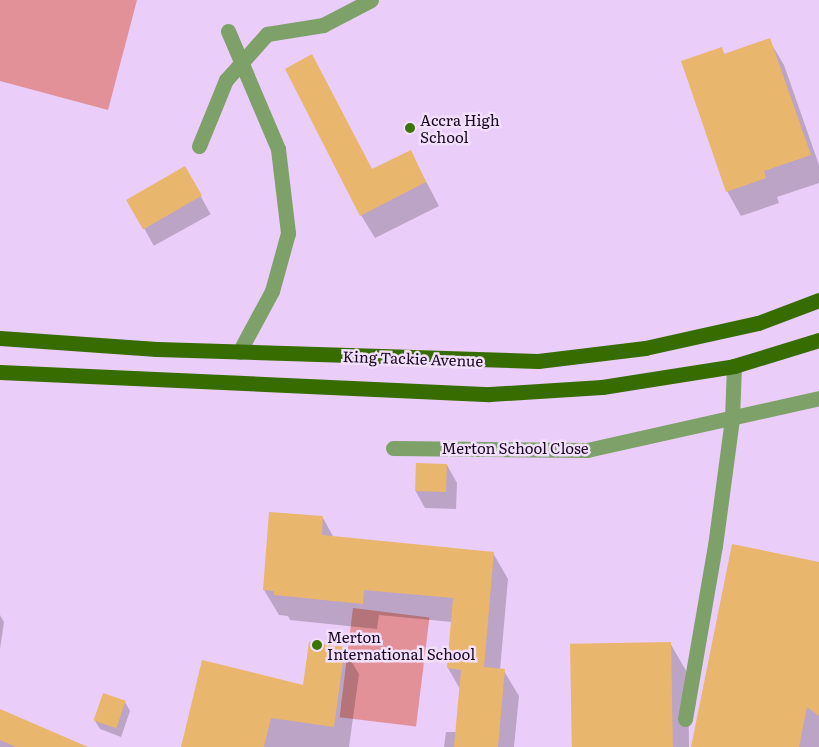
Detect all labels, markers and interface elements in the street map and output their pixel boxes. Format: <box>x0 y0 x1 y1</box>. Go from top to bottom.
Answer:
place label: Accra High School <box>420 110 500 145</box>
marker: Accra High School <box>404 122 416 134</box>
street label: King Tackie Avenue <box>342 347 484 369</box>
street label: Merton School Close <box>442 439 588 457</box>
place label: Merton International School <box>327 627 475 662</box>
marker: Merton International School <box>311 639 323 651</box>

